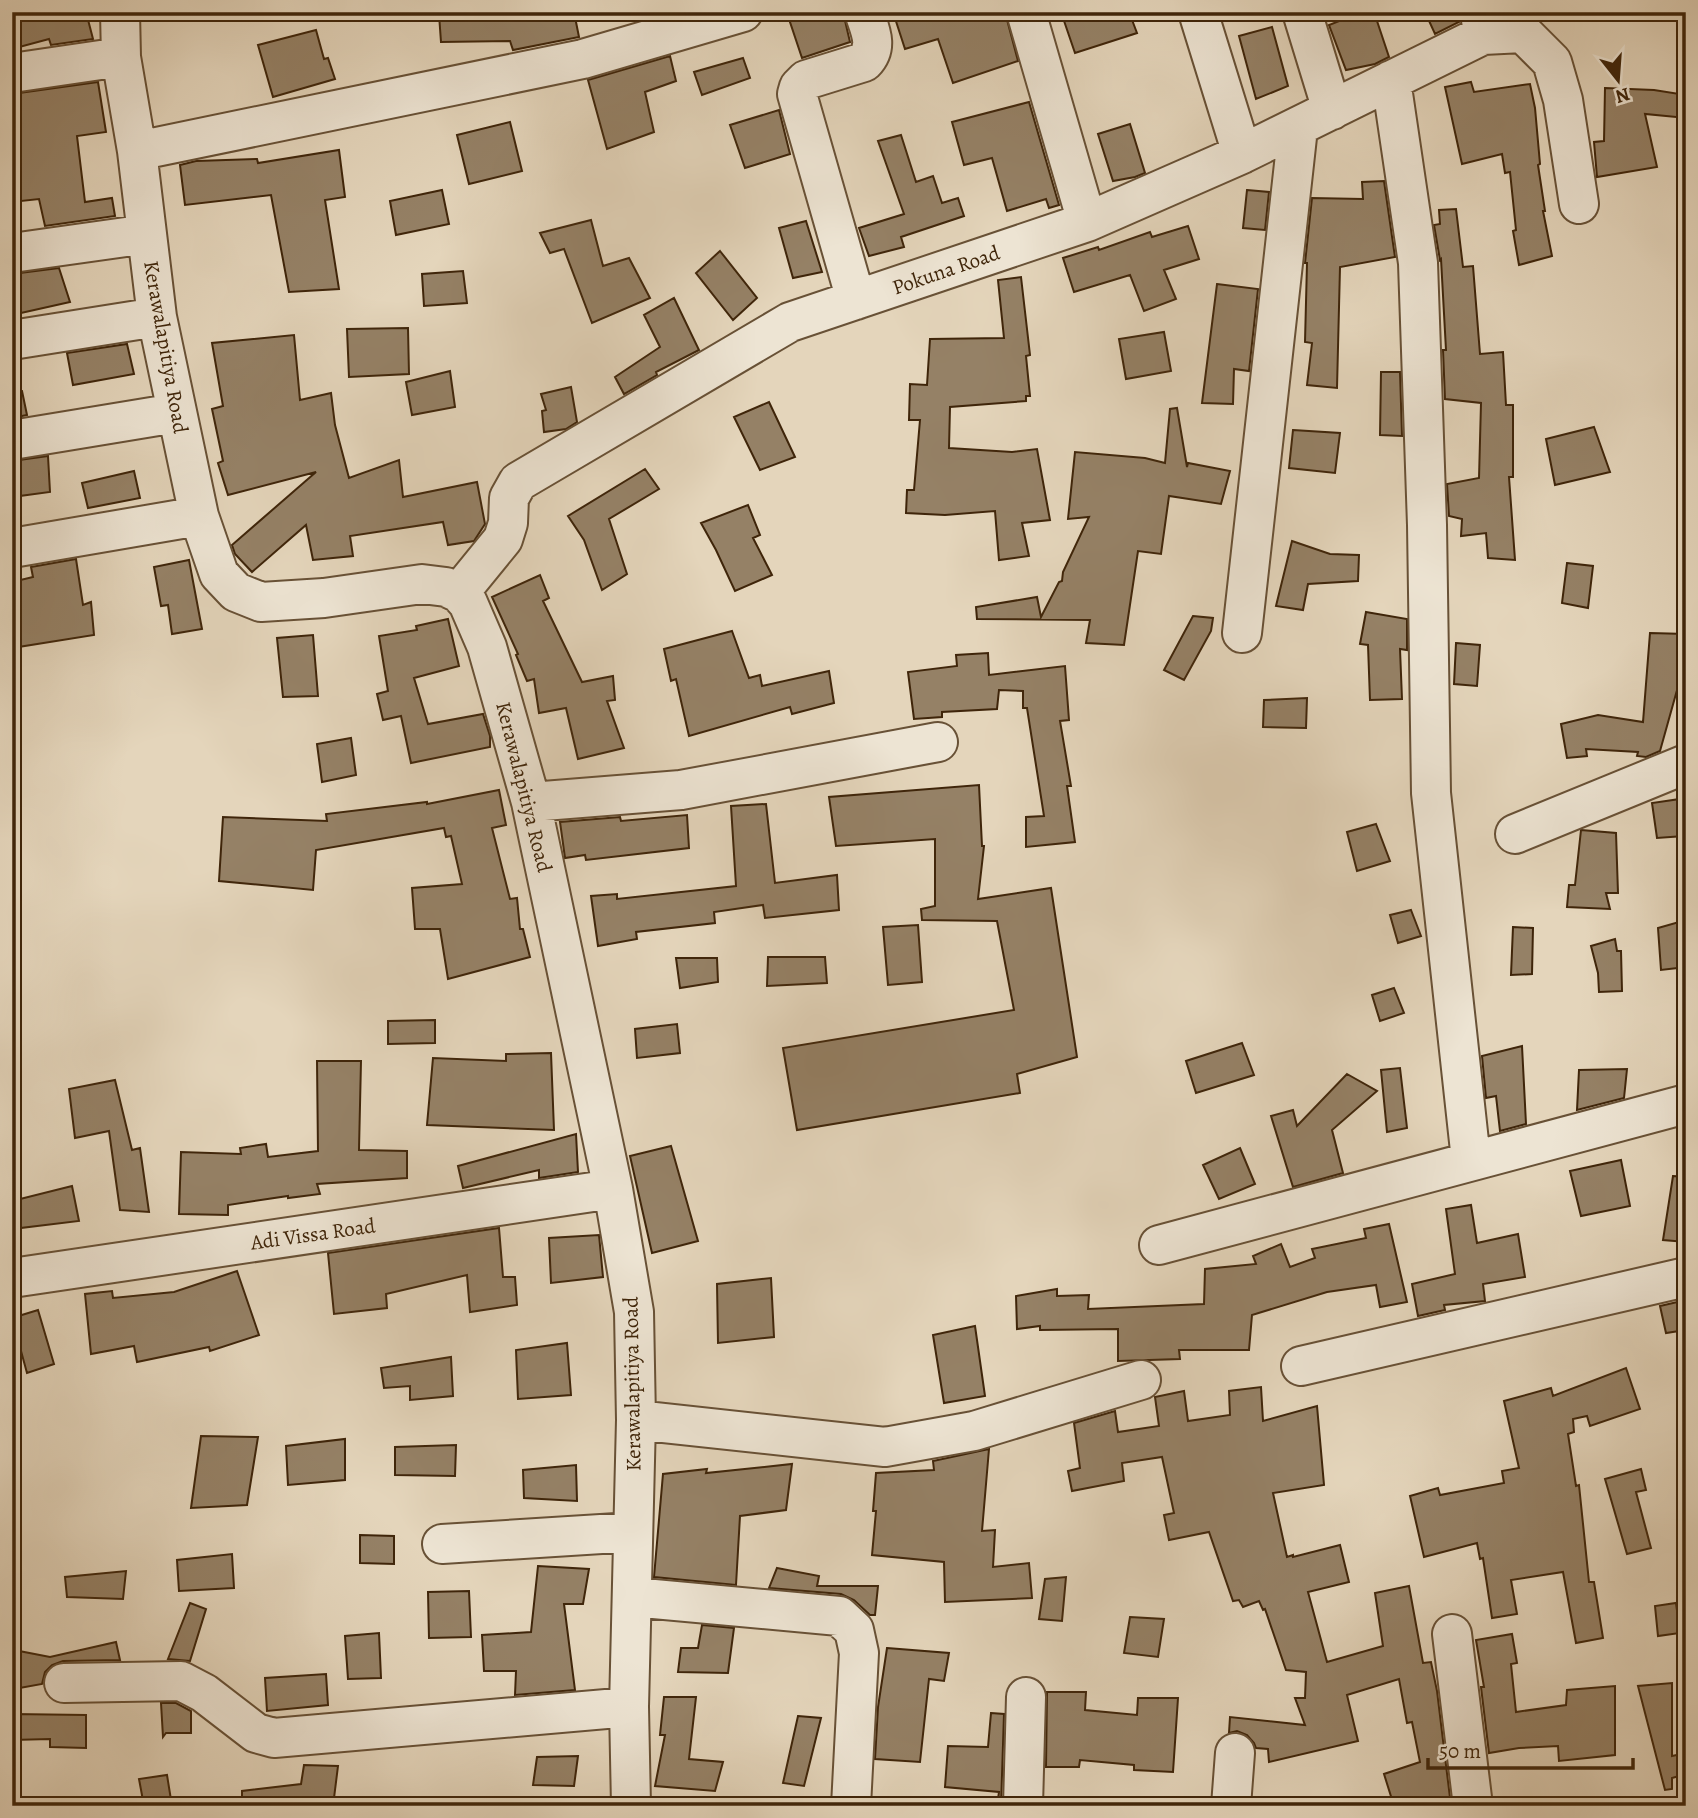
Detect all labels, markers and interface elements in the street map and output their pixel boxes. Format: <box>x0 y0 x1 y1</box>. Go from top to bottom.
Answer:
north arrow <box>1582 46 1652 116</box>
text: N <box>1612 81 1633 110</box>
street label: Pokuna Road <box>888 238 1004 301</box>
street label: Kerawalapitiya Road <box>137 258 195 436</box>
street label: Kerawalapitiya Road <box>489 699 559 876</box>
street label: Adi Vissa Road <box>248 1211 378 1257</box>
street label: Kerawalapitiya Road <box>616 1296 648 1472</box>
scale bar <box>1428 1727 1633 1771</box>
text: 50 m <box>1439 1737 1481 1765</box>

